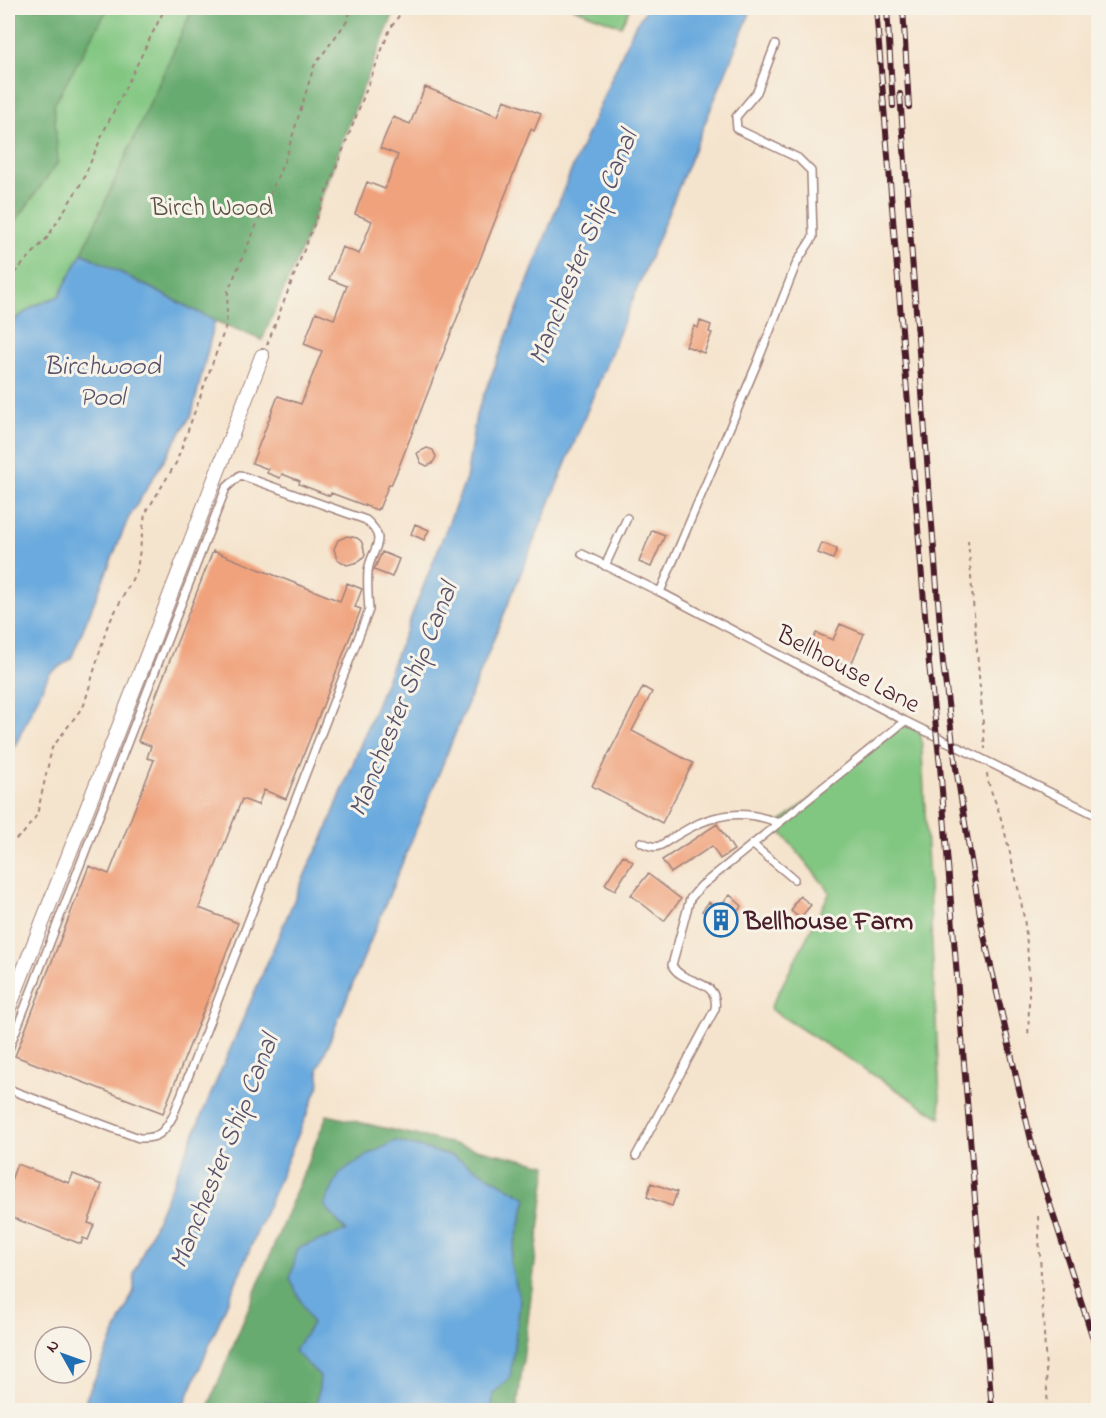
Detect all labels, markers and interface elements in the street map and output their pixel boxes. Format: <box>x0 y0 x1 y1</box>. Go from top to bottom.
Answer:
water label: Manchester Ship Canal <box>520 122 650 371</box>
park label: Birch Wood <box>150 190 274 228</box>
water label: Birchwood Pool <box>44 348 162 418</box>
water label: Manchester Ship Canal <box>340 574 470 823</box>
street label: Bellhouse Lane <box>768 616 927 725</box>
building icon: Bellhouse Farm <box>703 902 739 938</box>
place label: Bellhouse Farm <box>743 904 913 942</box>
water label: Manchester Ship Canal <box>161 1026 291 1275</box>
north arrow <box>33 1325 93 1385</box>
text: N <box>40 1335 66 1358</box>

